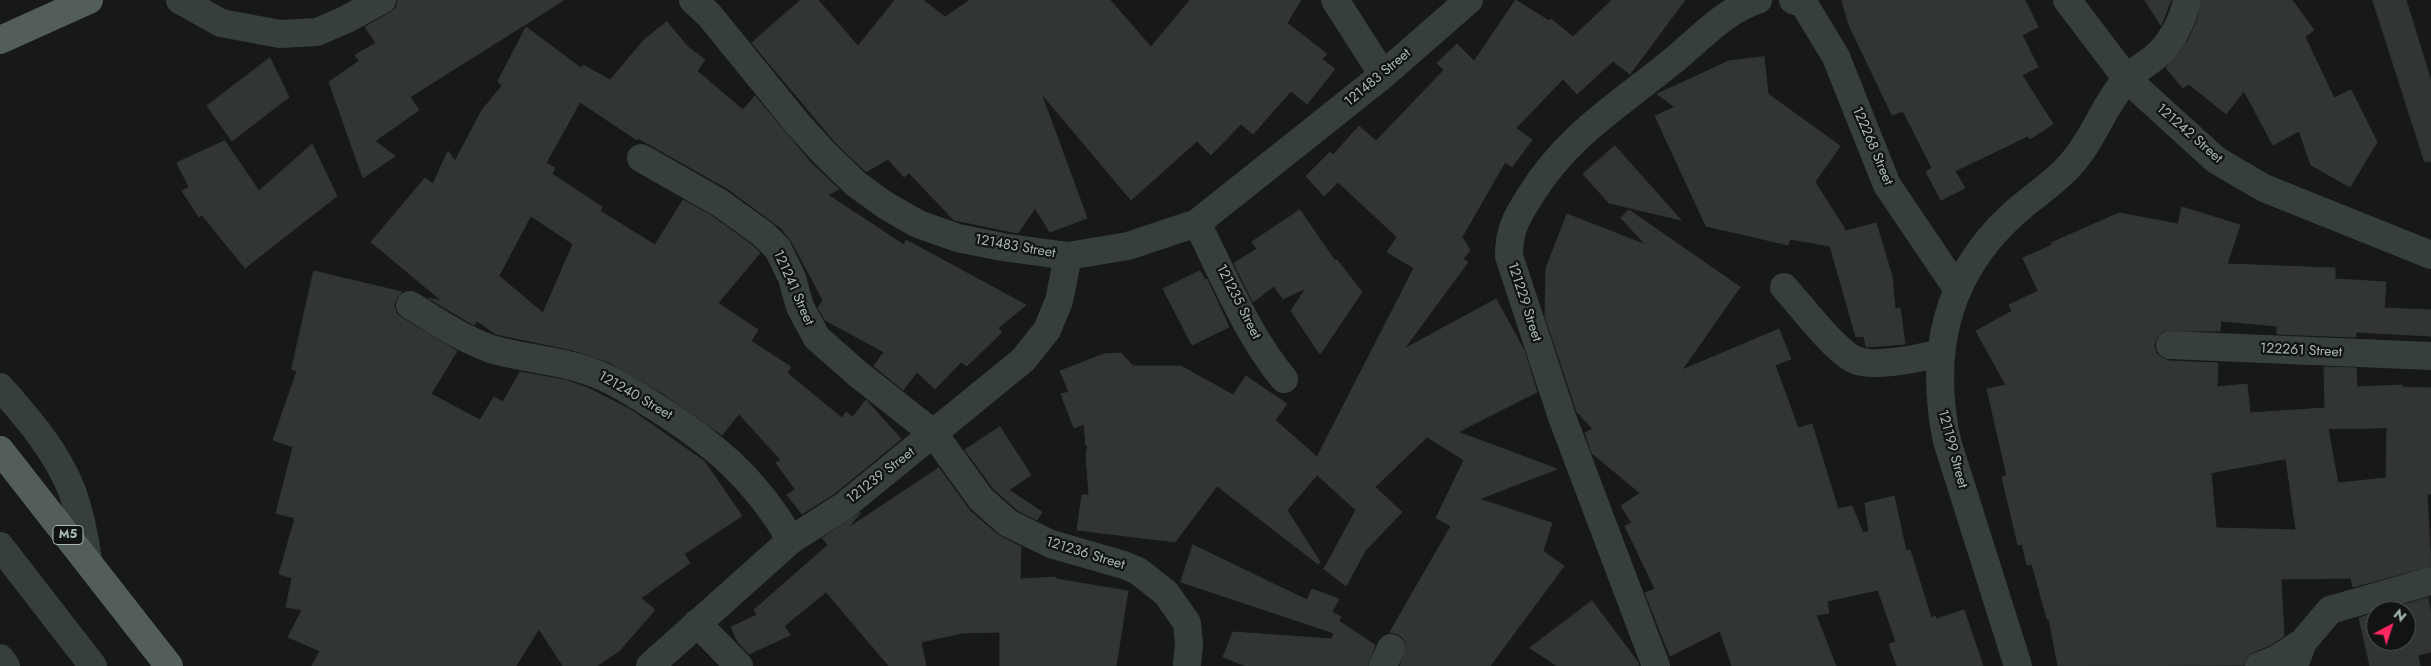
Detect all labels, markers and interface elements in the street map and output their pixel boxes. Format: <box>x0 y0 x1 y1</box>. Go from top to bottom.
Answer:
street label: 121483 Street <box>1341 45 1415 111</box>
street label: 121242 Street <box>2152 101 2226 167</box>
street label: 122268 Street <box>1848 104 1896 188</box>
street label: 121483 Street <box>973 232 1057 262</box>
street label: 121241 Street <box>769 248 817 328</box>
street label: 121229 Street <box>1503 260 1545 344</box>
street label: 121235 Street <box>1212 262 1264 342</box>
street label: 122261 Street <box>2260 340 2342 362</box>
street label: 121240 Street <box>595 368 675 424</box>
street label: 121199 Street <box>1933 408 1971 490</box>
street label: 121239 Street <box>844 444 918 508</box>
road number: M5 <box>53 526 83 544</box>
street label: 121236 Street <box>1043 534 1127 574</box>
north arrow <box>2366 601 2416 651</box>
text: N <box>2389 604 2411 627</box>

